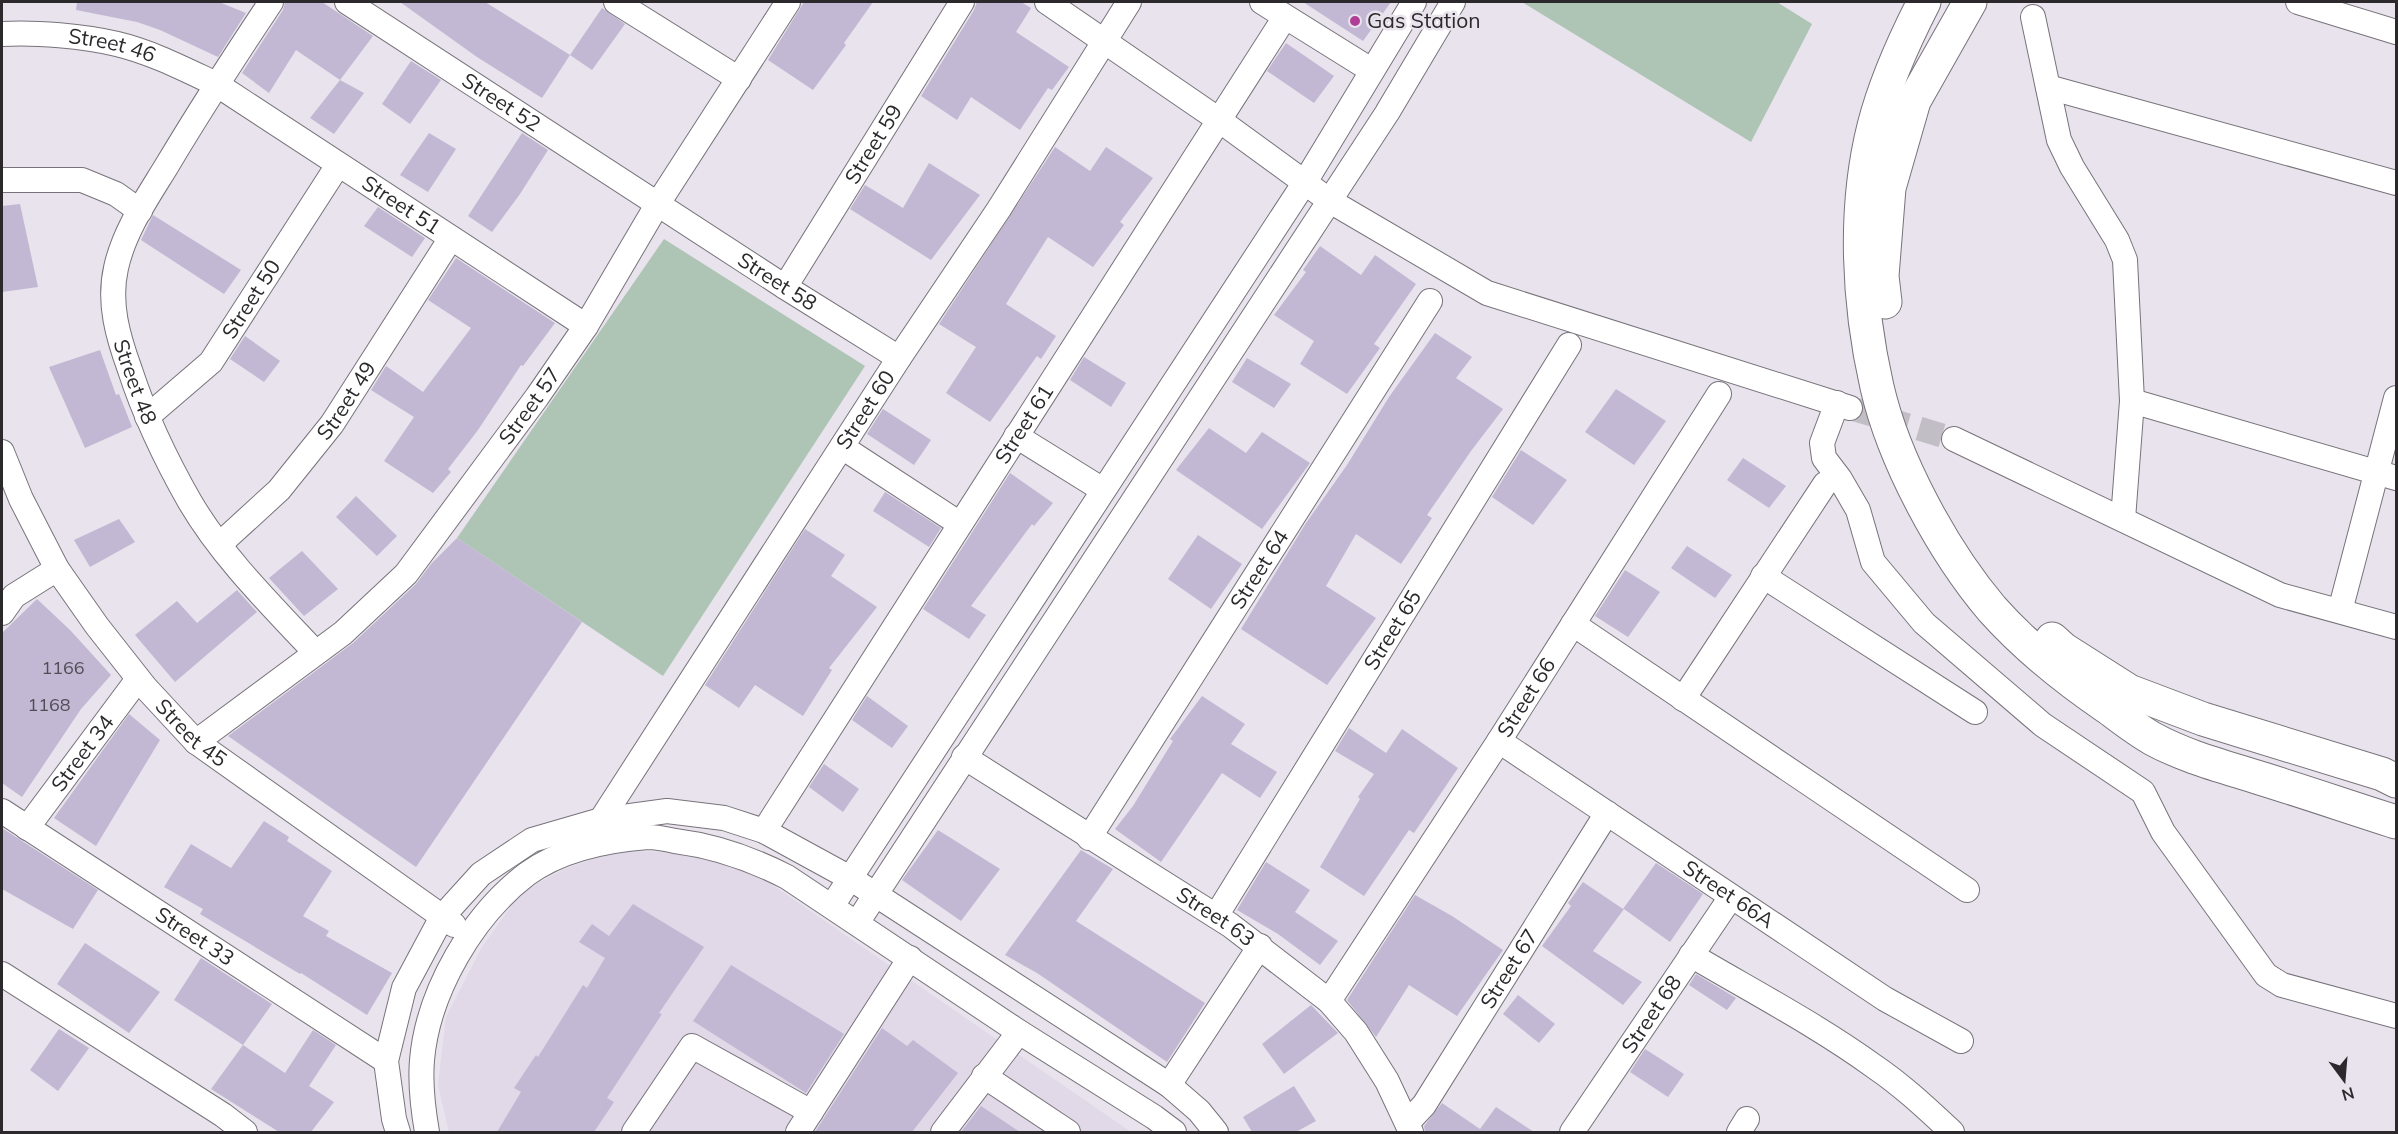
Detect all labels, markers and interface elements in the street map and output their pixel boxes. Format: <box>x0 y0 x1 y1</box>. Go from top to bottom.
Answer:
place label: Gas Station <box>1367 7 1481 33</box>
marker: Gas Station <box>1348 14 1362 28</box>
street label: Street 46 <box>67 22 160 67</box>
street label: Street 52 <box>457 66 546 137</box>
street label: Street 59 <box>838 99 907 188</box>
street label: Street 51 <box>357 169 446 239</box>
street label: Street 58 <box>733 246 822 316</box>
street label: Street 50 <box>216 254 286 343</box>
street label: Street 48 <box>109 336 163 428</box>
street label: Street 49 <box>310 356 381 445</box>
street label: Street 57 <box>492 362 566 449</box>
street label: Street 60 <box>830 365 900 454</box>
street label: Street 61 <box>989 379 1058 468</box>
street label: Street 64 <box>1224 524 1294 613</box>
street label: Street 65 <box>1357 585 1426 674</box>
street label: Street 66 <box>1491 653 1560 742</box>
house number: 1166 <box>41 656 85 679</box>
house number: 1168 <box>27 693 71 716</box>
street label: Street 45 <box>150 693 232 772</box>
street label: Street 34 <box>45 709 119 796</box>
street label: Street 66A <box>1678 854 1780 934</box>
street label: Street 63 <box>1172 881 1261 951</box>
street label: Street 33 <box>151 901 240 971</box>
street label: Street 67 <box>1474 924 1543 1013</box>
street label: Street 68 <box>1615 970 1686 1058</box>
north arrow <box>2314 1050 2374 1110</box>
text: N <box>2340 1083 2357 1106</box>

